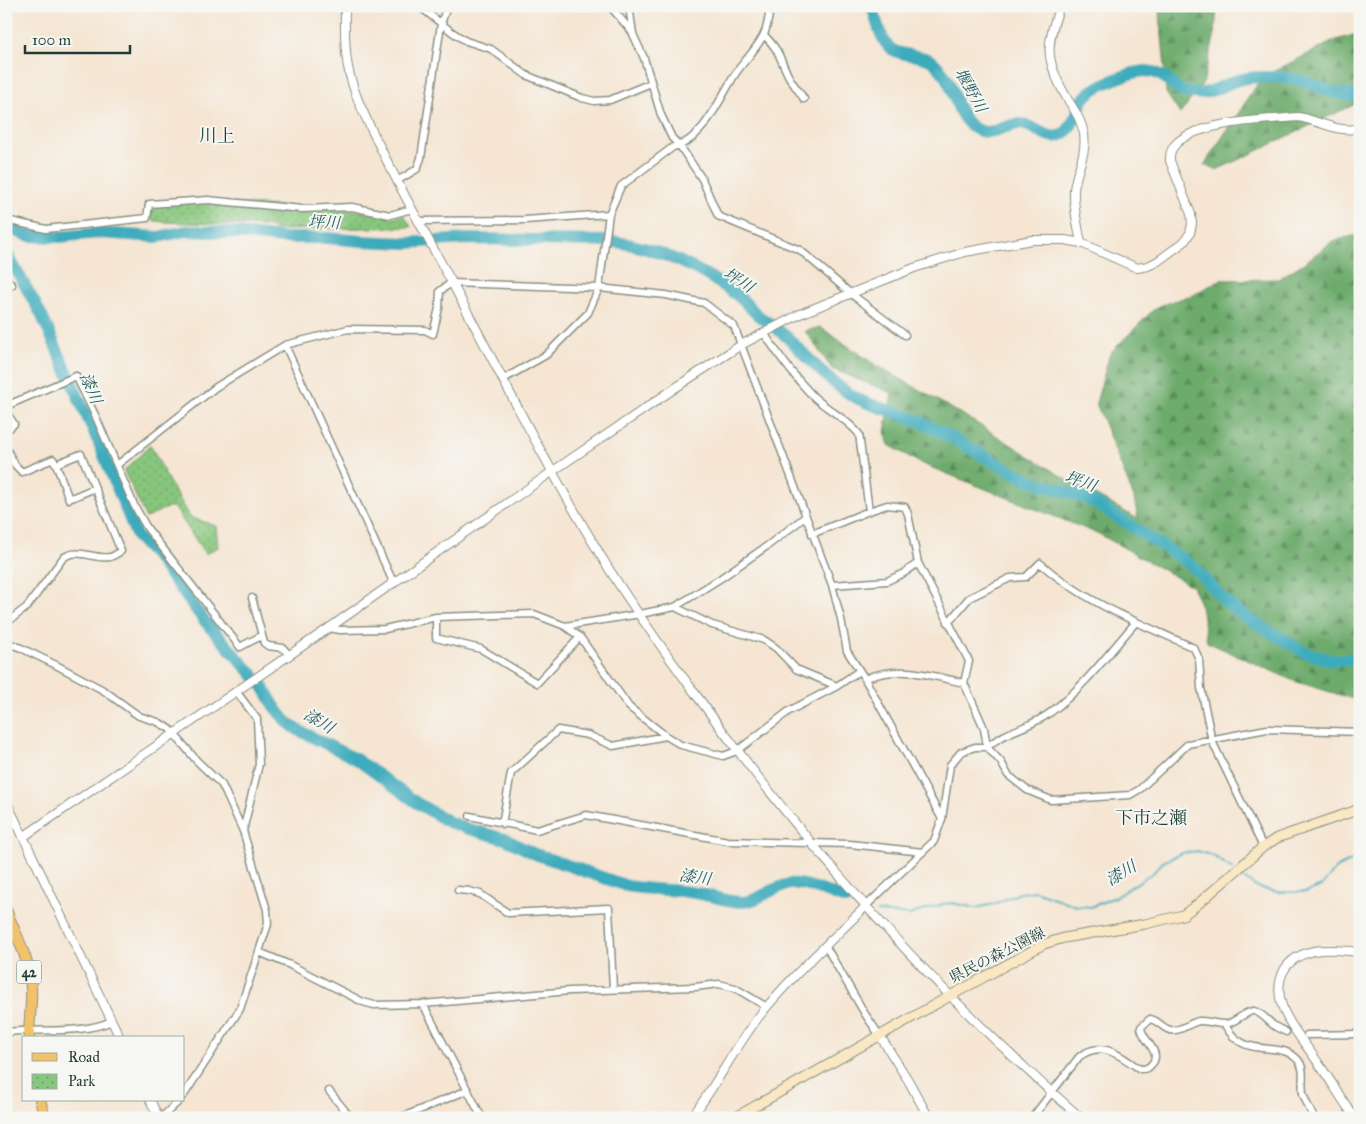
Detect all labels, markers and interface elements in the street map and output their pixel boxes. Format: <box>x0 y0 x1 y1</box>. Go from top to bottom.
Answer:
scale bar <box>25 22 130 54</box>
text: 100 m <box>32 31 72 49</box>
water label: 堰野川 <box>951 64 992 117</box>
district label: 川上 <box>199 125 235 147</box>
water label: 坪川 <box>308 212 342 232</box>
water label: 坪川 <box>720 263 759 298</box>
water label: 漆川 <box>76 370 107 408</box>
water label: 坪川 <box>1063 467 1101 496</box>
water label: 漆川 <box>300 705 339 738</box>
district label: 下市之瀬 <box>1115 807 1187 829</box>
water label: 漆川 <box>1102 856 1141 889</box>
water label: 漆川 <box>678 865 714 889</box>
street label: 県民の森公園線 <box>946 923 1048 987</box>
road number: 42 <box>16 960 42 984</box>
legend <box>22 1036 185 1102</box>
text: Road <box>68 1048 100 1066</box>
text: Park <box>68 1072 95 1090</box>

